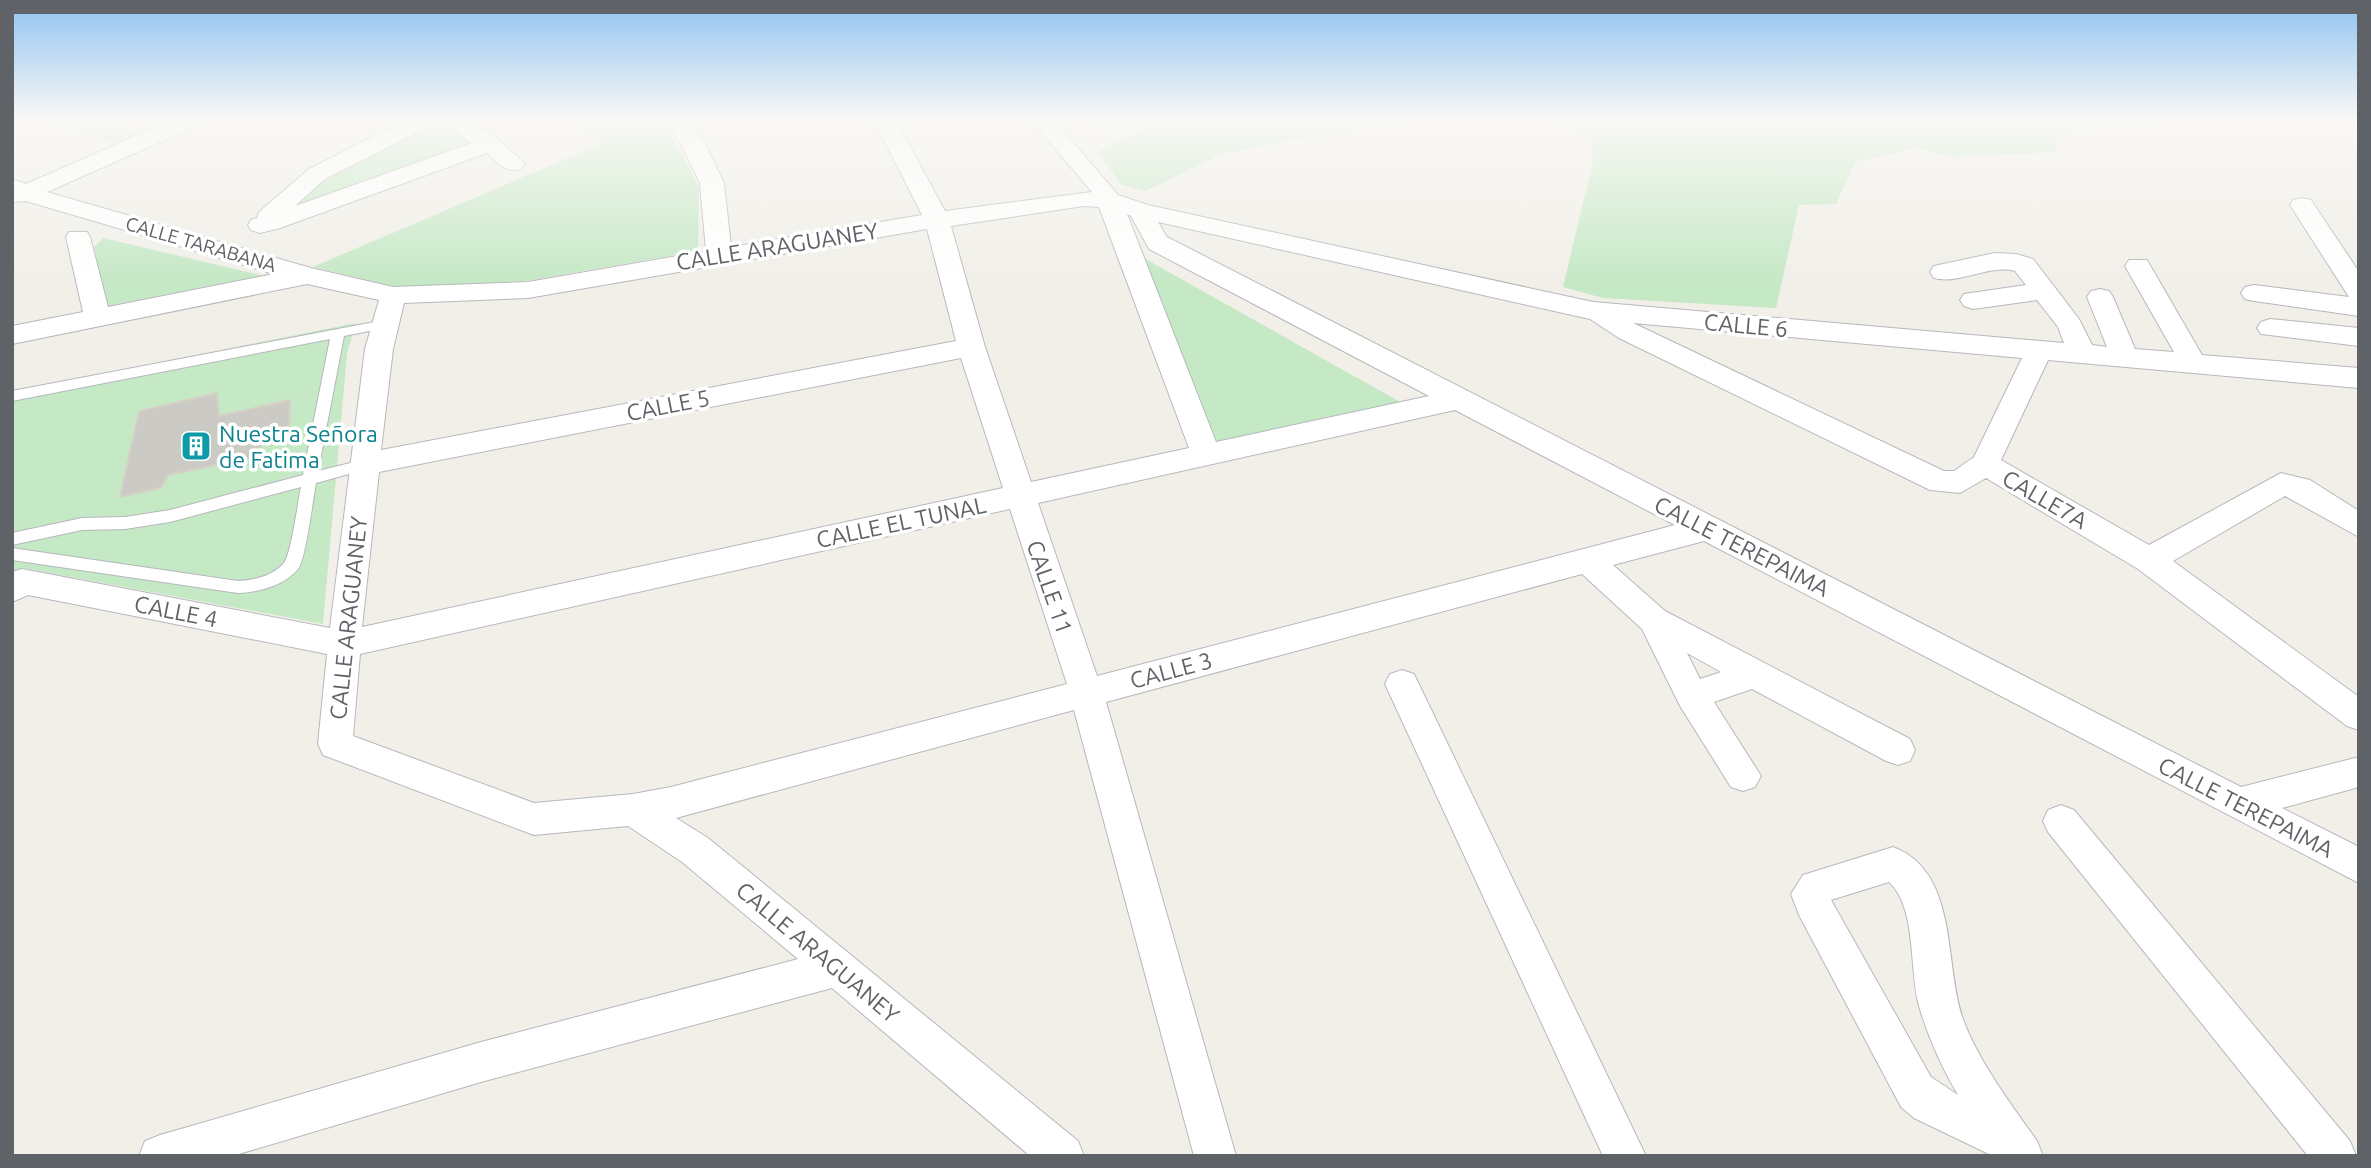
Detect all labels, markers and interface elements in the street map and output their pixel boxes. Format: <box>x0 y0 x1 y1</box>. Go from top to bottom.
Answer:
street label: CALLE TARABANA <box>123 212 279 276</box>
street label: CALLE ARAGUANEY <box>674 218 881 274</box>
street label: CALLE 6 <box>1703 309 1789 341</box>
street label: CALLE 5 <box>624 385 712 425</box>
place label: Nuestra Señora de Fatima <box>219 421 378 472</box>
building icon: Nuestra Señora de Fatima <box>179 429 213 463</box>
street label: CALLE7A <box>1998 465 2092 533</box>
street label: CALLE TEREPAIMA <box>1650 491 1834 601</box>
street label: CALLE EL TUNAL <box>814 492 988 552</box>
street label: CALLE ARAGUANEY <box>325 514 371 721</box>
street label: CALLE 11 <box>1022 537 1078 637</box>
street label: CALLE 4 <box>132 591 220 631</box>
street label: CALLE 3 <box>1127 647 1215 693</box>
street label: CALLE TEREPAIMA <box>2154 752 2338 862</box>
street label: CALLE ARAGUANEY <box>732 877 905 1028</box>

